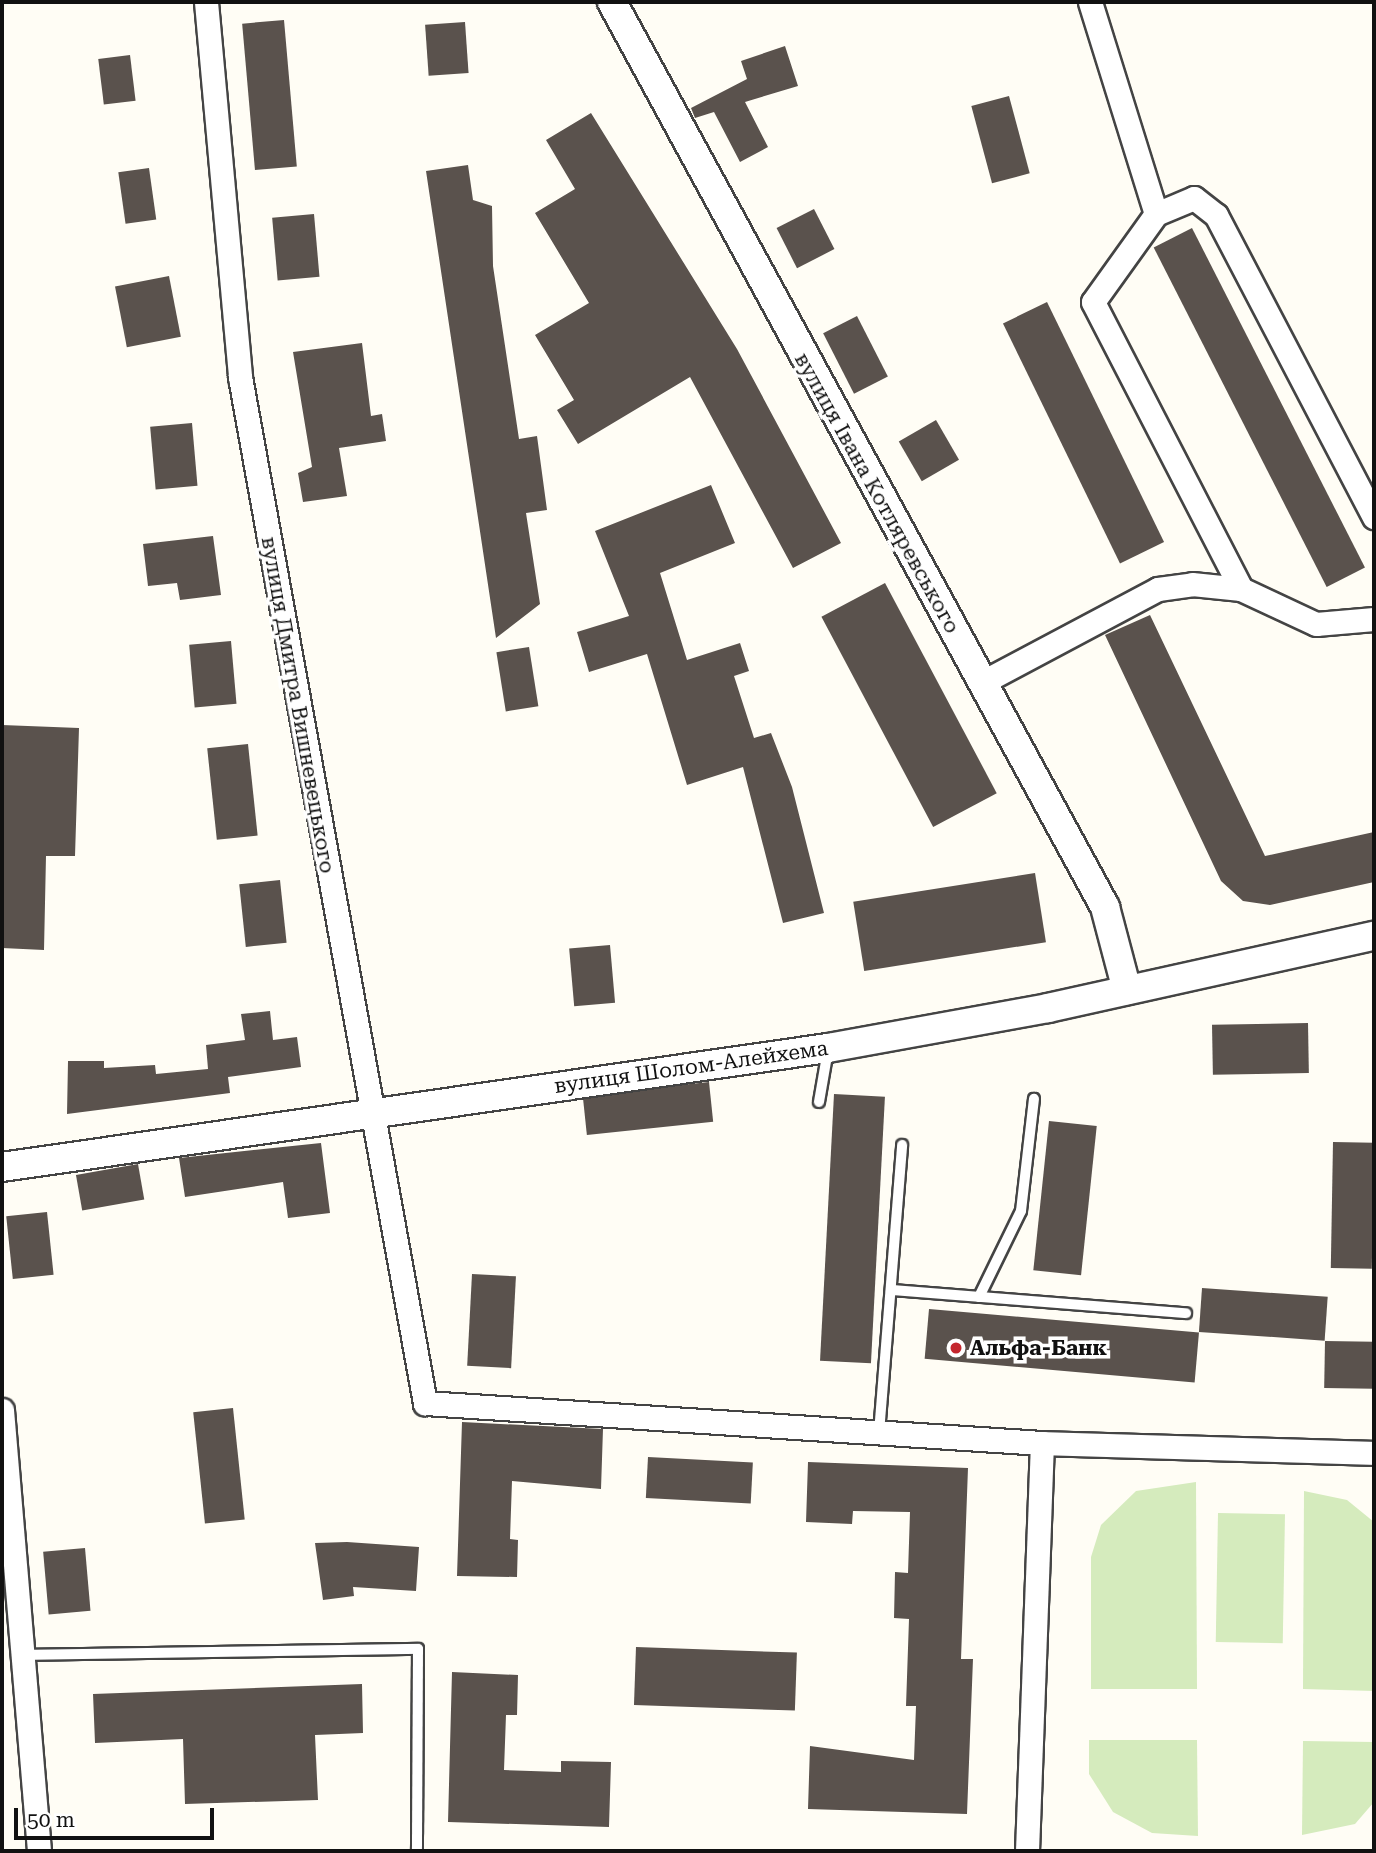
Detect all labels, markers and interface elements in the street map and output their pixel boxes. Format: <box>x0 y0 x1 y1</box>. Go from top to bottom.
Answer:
street label: вулиця Івана Котляревського <box>789 348 965 638</box>
street label: вулиця Дмитра Вишневецького <box>256 535 340 875</box>
street label: вулиця Шолом-Алейхема <box>552 1035 830 1099</box>
place label: Альфа-Банк <box>970 1335 1107 1361</box>
marker: Альфа-Банк <box>948 1340 964 1356</box>
scale bar <box>18 1794 217 1838</box>
text: 50 m <box>27 1808 75 1832</box>

